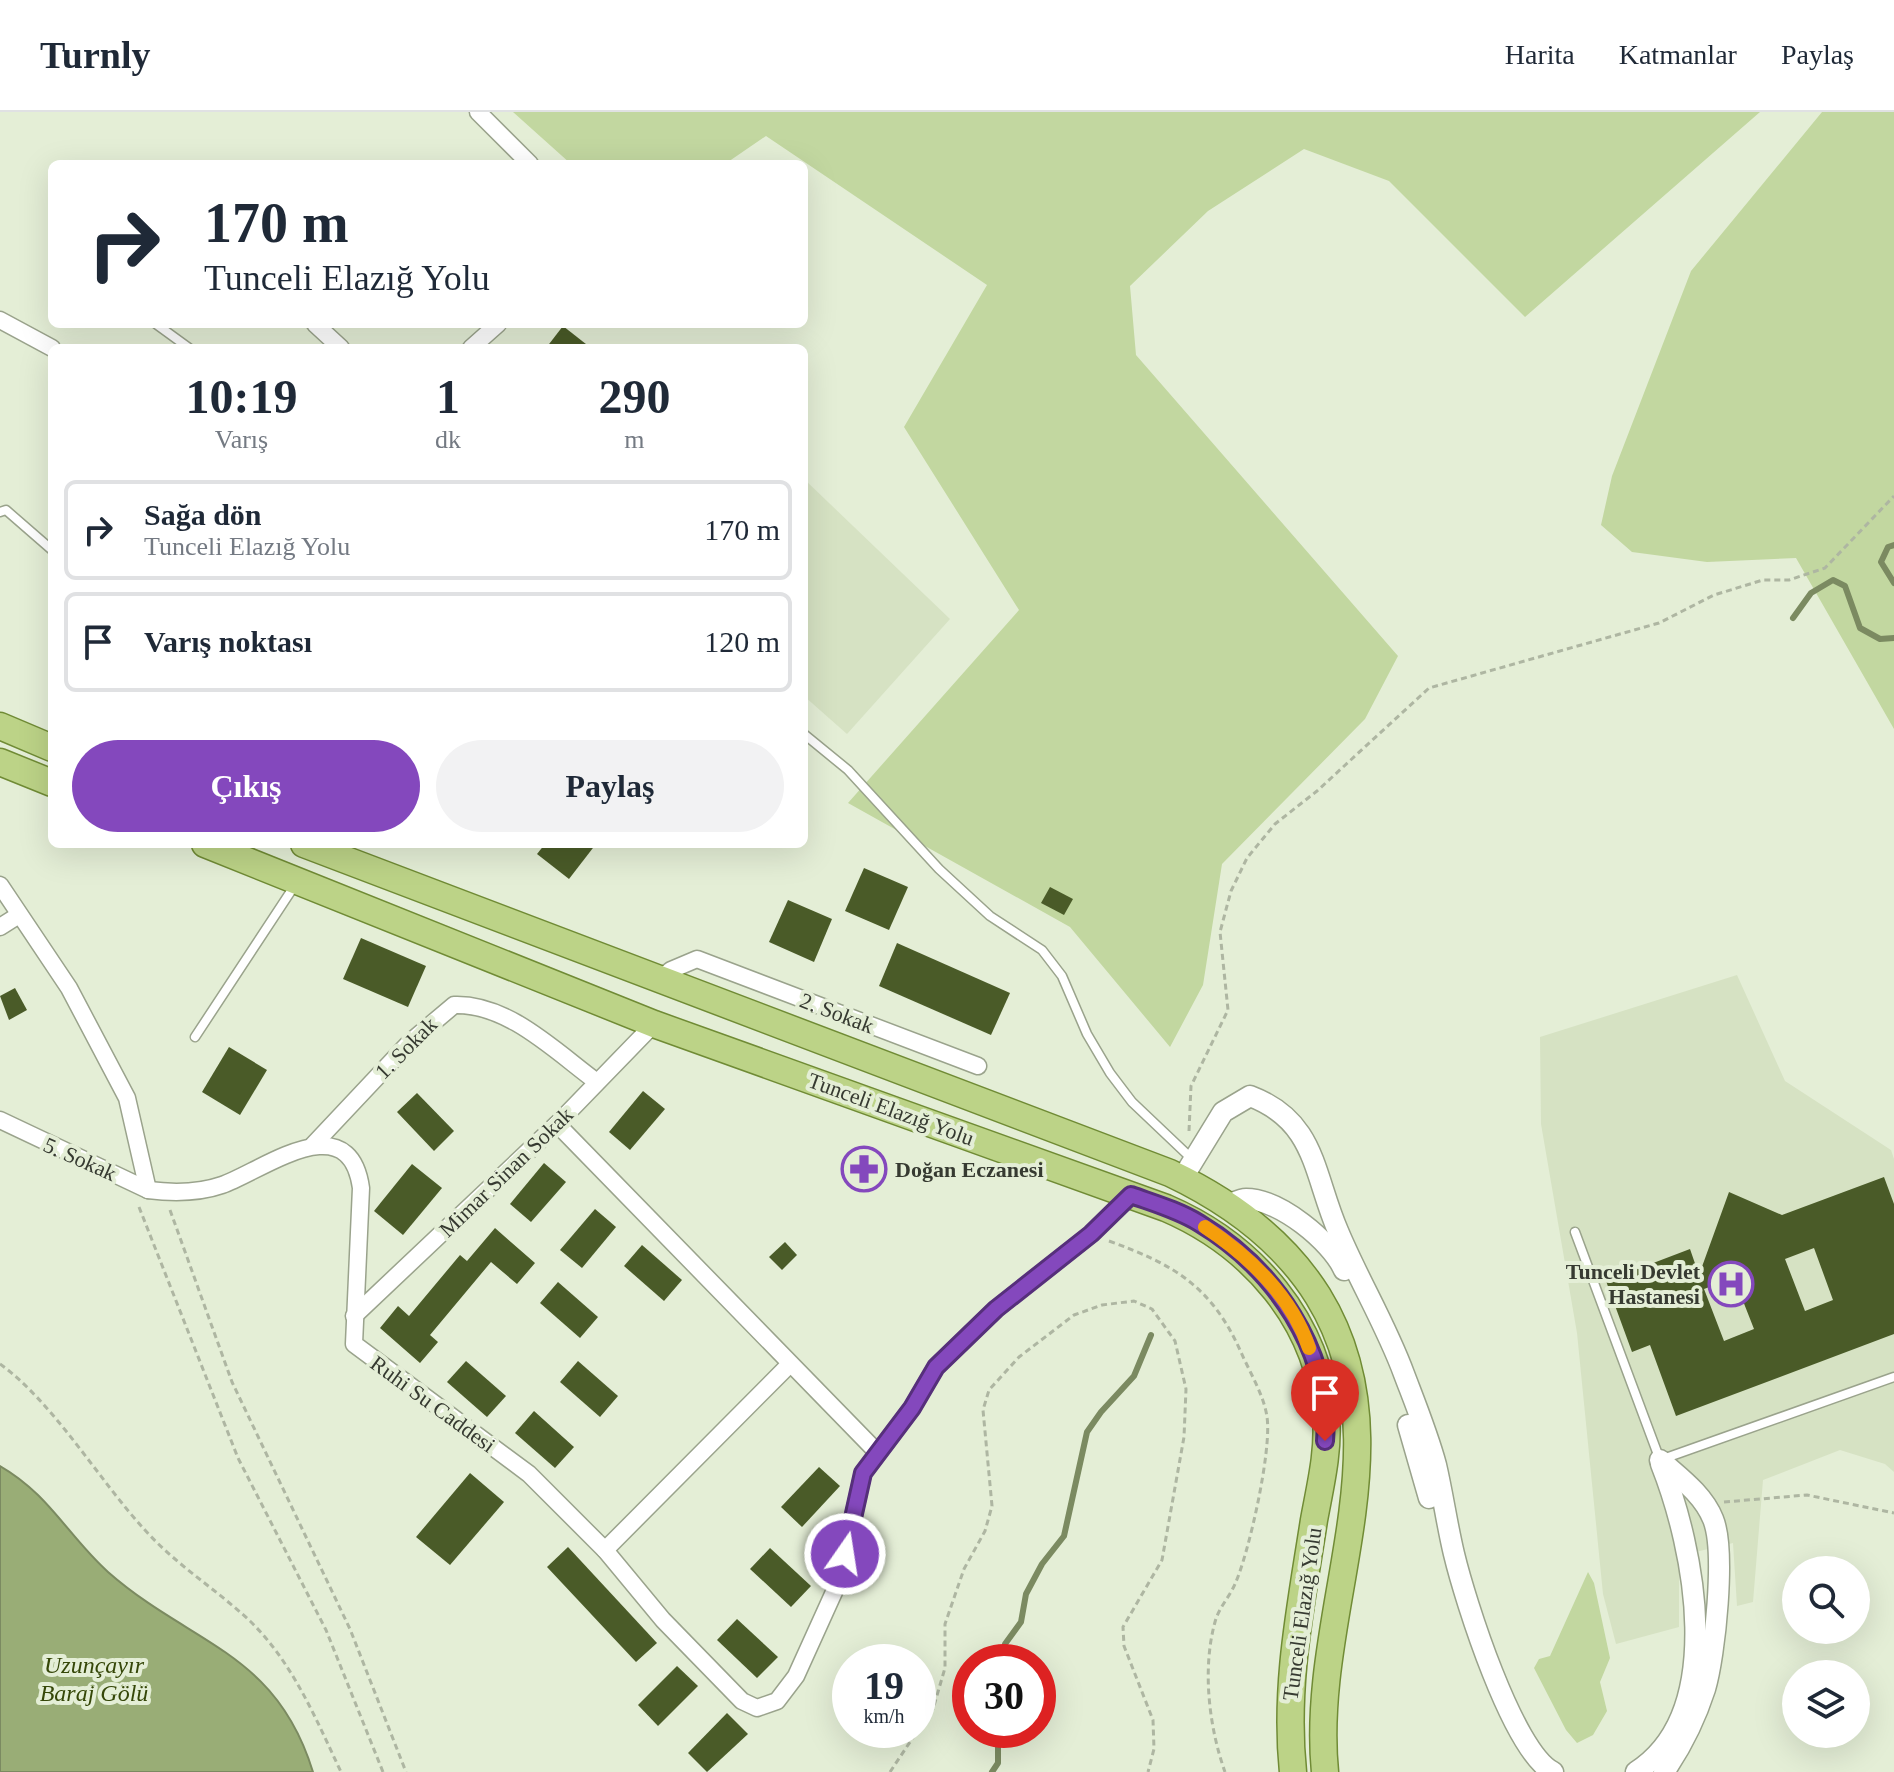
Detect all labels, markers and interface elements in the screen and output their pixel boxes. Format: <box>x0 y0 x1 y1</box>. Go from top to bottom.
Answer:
text: Turnly <box>40 34 151 76</box>
text: Harita <box>1505 39 1575 70</box>
text: Katmanlar <box>1619 39 1737 70</box>
text: Paylaş <box>1781 39 1854 70</box>
icon: right <box>72 192 176 296</box>
text: 170 m <box>204 192 349 254</box>
text: Tunceli Elazığ Yolu <box>204 258 490 298</box>
text: 10:19 <box>186 370 297 423</box>
text: 1 <box>436 370 460 423</box>
text: 290 <box>598 370 670 423</box>
text: Varış <box>215 425 268 454</box>
text: dk <box>435 425 461 454</box>
text: m <box>624 425 645 454</box>
text: Sağa dön <box>144 498 262 531</box>
icon: right <box>76 508 120 552</box>
text: 170 m <box>704 513 780 546</box>
text: Tunceli Elazığ Yolu <box>144 532 350 561</box>
icon: arrive <box>76 620 120 664</box>
text: Varış noktası <box>144 625 312 658</box>
text: 120 m <box>704 625 780 658</box>
button: Çıkış <box>72 740 420 832</box>
button: Paylaş <box>436 740 784 832</box>
street label: 2. Sokak <box>797 988 877 1038</box>
street label: 1. Sokak <box>370 1012 442 1084</box>
street label: Tunceli Elazığ Yolu <box>805 1067 977 1151</box>
street label: Mimar Sinan Sokak <box>434 1102 578 1242</box>
street label: 5. Sokak <box>40 1132 120 1186</box>
pharmacy icon: Doğan Eczanesi <box>840 1145 888 1193</box>
place label: Doğan Eczanesi <box>895 1157 1044 1182</box>
place label: Tunceli Devlet Hastanesi <box>1566 1259 1701 1309</box>
hospital icon: Tunceli Devlet Hastanesi <box>1707 1260 1755 1308</box>
street label: Ruhi Su Caddesi <box>366 1350 500 1458</box>
pin <box>1291 1359 1359 1441</box>
icon: arrive <box>1303 1371 1347 1415</box>
position arrow <box>803 1512 887 1596</box>
street label: Tunceli Elazığ Yolu <box>1277 1526 1327 1702</box>
map controls <box>1782 1556 1870 1748</box>
button: search <box>1782 1556 1870 1644</box>
speed limit sign: 30 <box>952 1644 1056 1748</box>
water label: Uzunçayır Baraj Gölü <box>40 1652 148 1706</box>
button: layers <box>1782 1660 1870 1748</box>
text: 19 <box>864 1663 904 1708</box>
text: km/h <box>863 1705 905 1727</box>

